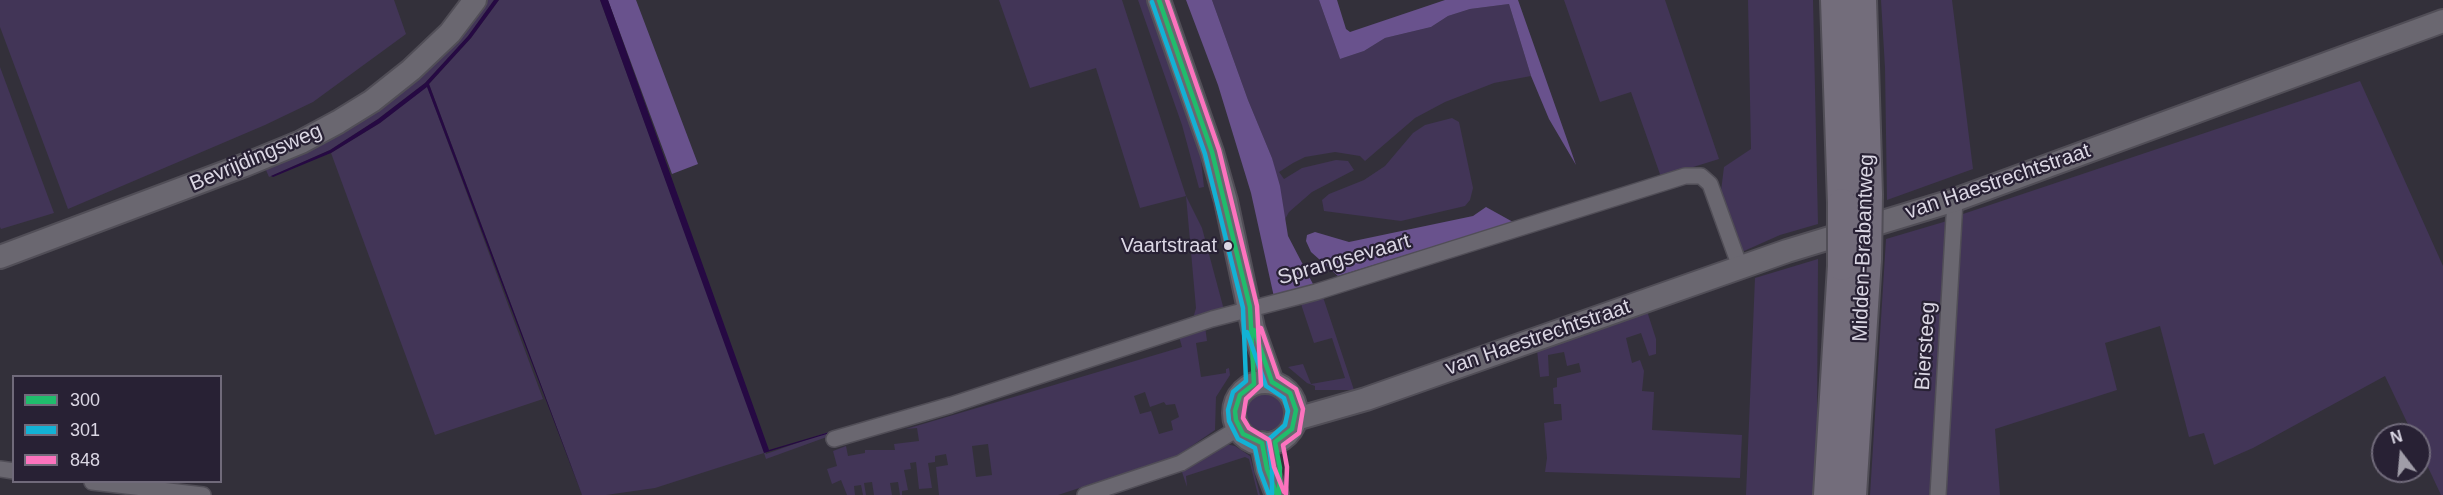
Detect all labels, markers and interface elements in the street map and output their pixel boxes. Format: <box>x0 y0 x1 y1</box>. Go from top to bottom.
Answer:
street label: Bevrijdingsweg <box>186 119 326 197</box>
street label: van Haestrechtstraat <box>1902 139 2094 225</box>
street label: Midden-Brabantweg <box>1848 154 1880 342</box>
street label: Sprangsevaart <box>1275 229 1413 291</box>
place label: Vaartstraat <box>1121 234 1217 258</box>
marker: Vaartstraat <box>1222 240 1234 252</box>
street label: van Haestrechtstraat <box>1442 295 1634 381</box>
street label: Biersteeg <box>1910 301 1942 391</box>
legend <box>12 375 222 483</box>
text: 300 <box>70 390 100 410</box>
text: 301 <box>70 420 100 440</box>
north arrow <box>2371 423 2431 483</box>
text: N <box>2389 427 2404 447</box>
text: 848 <box>70 450 100 470</box>

